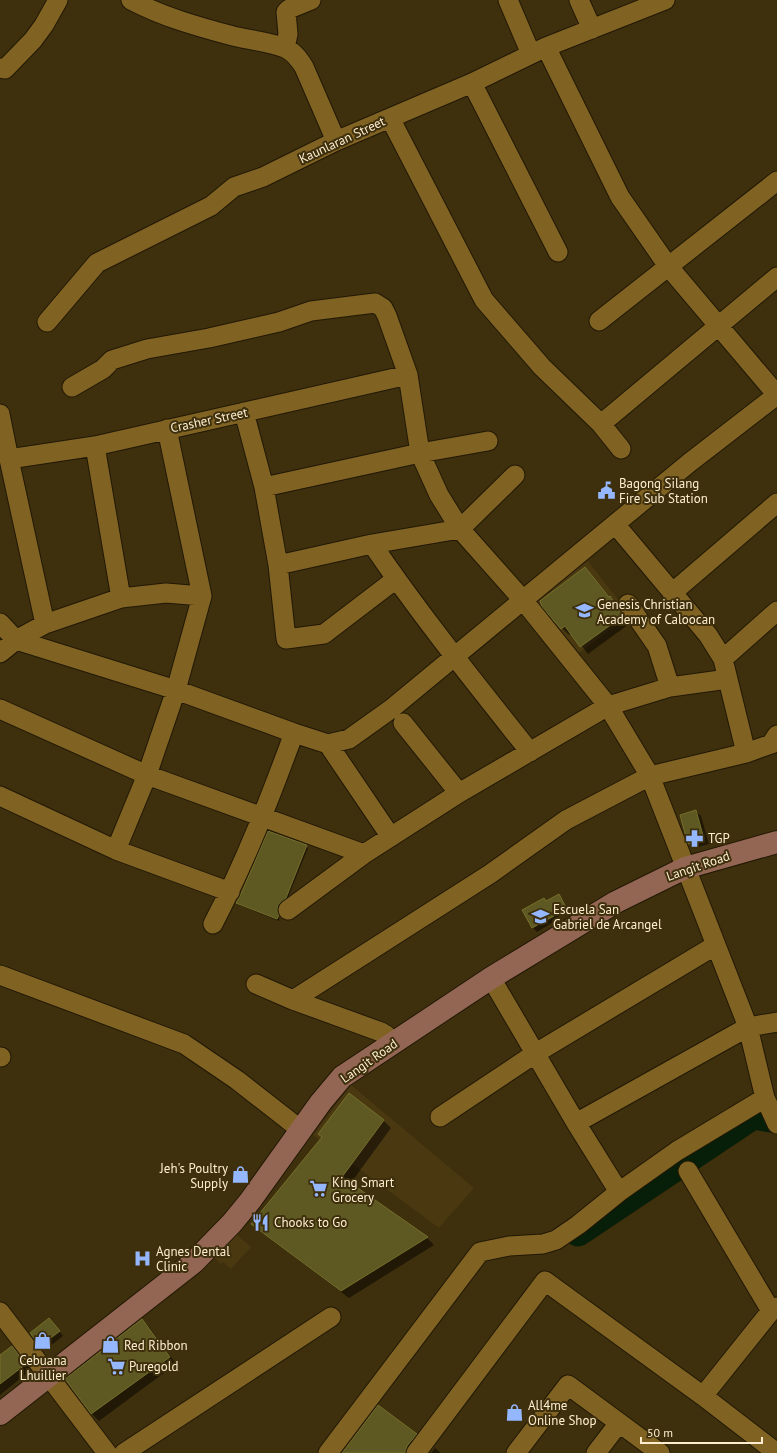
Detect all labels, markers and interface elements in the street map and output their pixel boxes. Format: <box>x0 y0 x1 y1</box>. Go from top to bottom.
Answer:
street label: Kaunlaran Street <box>296 112 388 167</box>
street label: Crasher Street <box>169 403 250 436</box>
place label: Bagong Silang Fire Sub Station <box>619 475 708 507</box>
public building icon: Bagong Silang Fire Sub Station <box>596 480 616 500</box>
place label: Genesis Christian Academy of Caloocan <box>597 596 715 628</box>
school or university icon: Genesis Christian Academy of Caloocan <box>574 601 594 621</box>
pharmacy icon: TGP <box>685 828 705 848</box>
place label: TGP <box>708 830 730 847</box>
street label: Langit Road <box>664 847 732 885</box>
place label: Escuela San Gabriel de Arcangel <box>553 901 662 933</box>
school or university icon: Escuela San Gabriel de Arcangel <box>530 906 550 926</box>
street label: Langit Road <box>337 1035 401 1087</box>
place label: Jeh's Poultry Supply <box>159 1160 228 1192</box>
shop icon: Jeh's Poultry Supply <box>231 1165 251 1185</box>
place label: King Smart Grocery <box>332 1174 395 1206</box>
supermarket icon: King Smart Grocery <box>309 1179 329 1199</box>
restaurant icon: Chooks to Go <box>251 1212 271 1232</box>
place label: Chooks to Go <box>274 1214 347 1231</box>
place label: Agnes Dental Clinic <box>156 1243 230 1275</box>
hospital icon: Agnes Dental Clinic <box>133 1248 153 1268</box>
shop icon: Cebuana Lhuillier <box>33 1331 53 1351</box>
shop icon: Red Ribbon <box>101 1335 121 1355</box>
place label: Red Ribbon <box>124 1337 188 1354</box>
place label: Cebuana Lhuillier <box>19 1352 67 1384</box>
supermarket icon: Puregold <box>106 1356 126 1376</box>
place label: Puregold <box>129 1358 178 1375</box>
place label: All4me Online Shop <box>528 1397 596 1429</box>
shop icon: All4me Online Shop <box>505 1402 525 1422</box>
scale bar <box>641 1419 762 1445</box>
text: 50 m <box>647 1425 673 1440</box>

